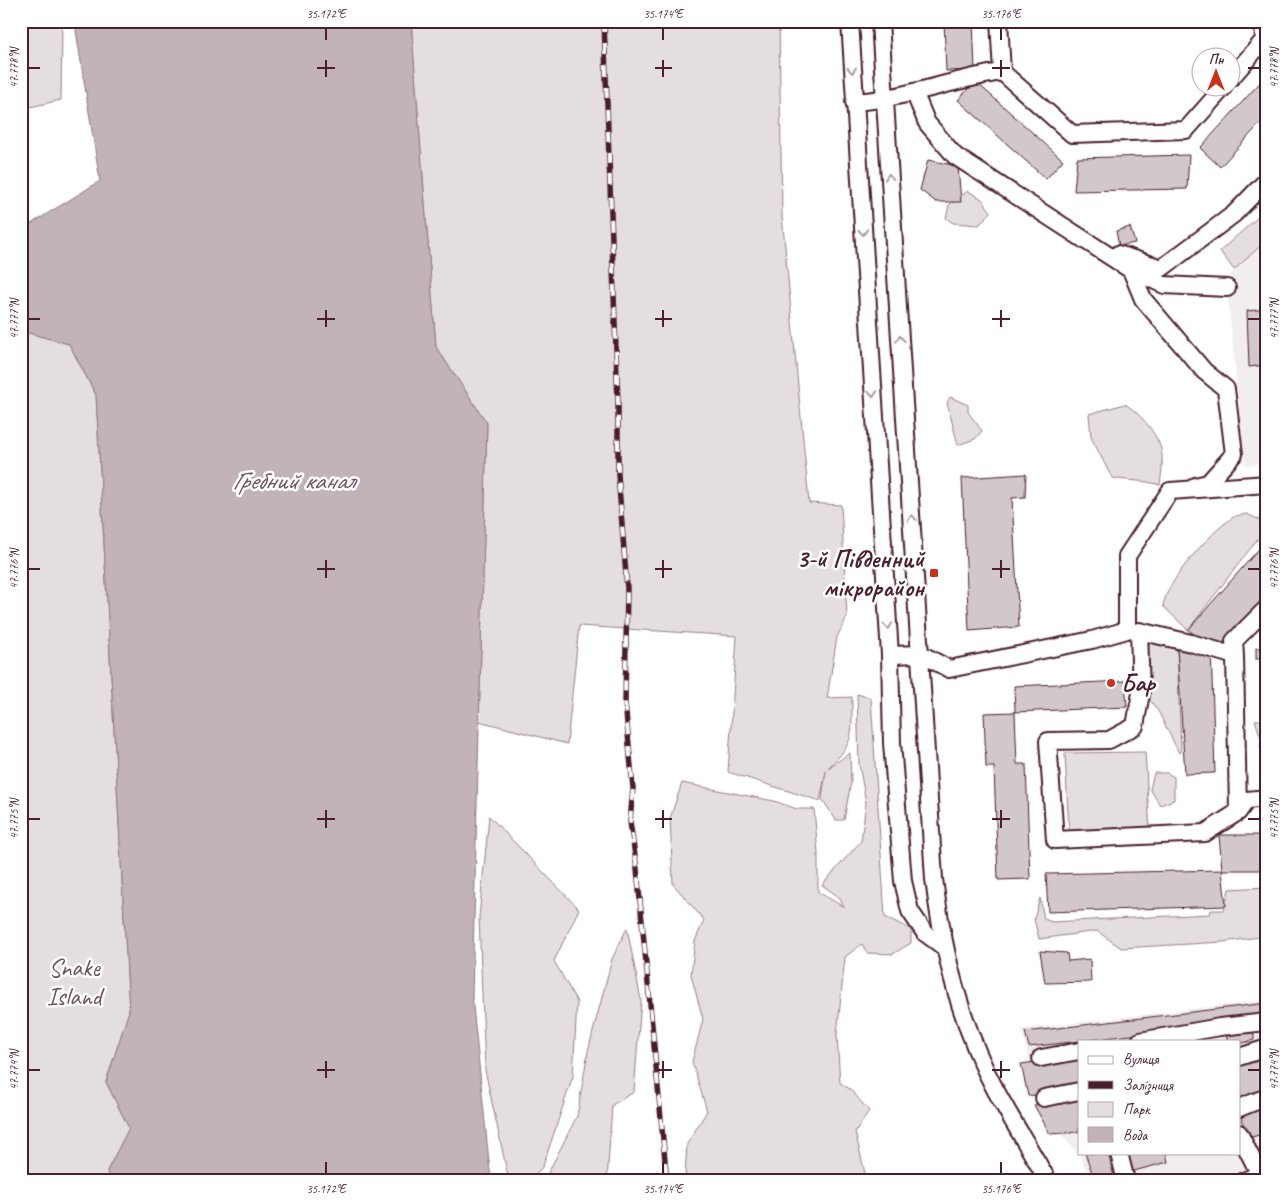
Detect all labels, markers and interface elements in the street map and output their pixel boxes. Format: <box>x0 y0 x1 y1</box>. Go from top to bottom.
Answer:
text: 35.172°E <box>306 6 347 22</box>
text: 35.174°E <box>643 6 684 22</box>
text: 35.176°E <box>981 6 1022 22</box>
text: 47.778°N <box>6 46 22 88</box>
text: 47.778°N <box>1266 46 1282 88</box>
north arrow <box>1190 48 1240 98</box>
text: Пн <box>1209 51 1224 68</box>
one-way arrow <box>847 66 858 74</box>
one-way arrow <box>883 172 894 180</box>
one-way arrow <box>857 228 868 236</box>
text: 47.777°N <box>6 297 22 339</box>
text: 47.777°N <box>1266 297 1282 339</box>
one-way arrow <box>894 334 905 342</box>
one-way arrow <box>868 391 879 399</box>
water label: Гребний канал <box>232 464 358 497</box>
one-way arrow <box>907 514 918 522</box>
place label: 3-й Південний мікрорайон <box>797 543 926 604</box>
text: 47.776°N <box>6 547 22 589</box>
text: 47.776°N <box>1266 547 1282 589</box>
marker: 3-й Південний мікрорайон <box>928 567 940 579</box>
one-way arrow <box>883 623 894 631</box>
place label: Бар <box>1121 667 1156 699</box>
marker: Бар <box>1105 677 1117 689</box>
text: 47.775°N <box>6 797 22 839</box>
text: 47.775°N <box>1266 797 1282 839</box>
park label: Snake Island <box>47 952 105 1013</box>
legend <box>1078 1040 1240 1154</box>
text: 47.774°N <box>6 1048 22 1090</box>
text: 47.774°N <box>1266 1048 1282 1090</box>
text: Вулиця <box>1123 1050 1160 1069</box>
text: Залізниця <box>1123 1076 1174 1095</box>
text: Парк <box>1123 1100 1151 1119</box>
text: Вода <box>1123 1126 1148 1145</box>
text: 35.172°E <box>306 1181 347 1197</box>
text: 35.174°E <box>643 1181 684 1197</box>
text: 35.176°E <box>981 1181 1022 1197</box>

